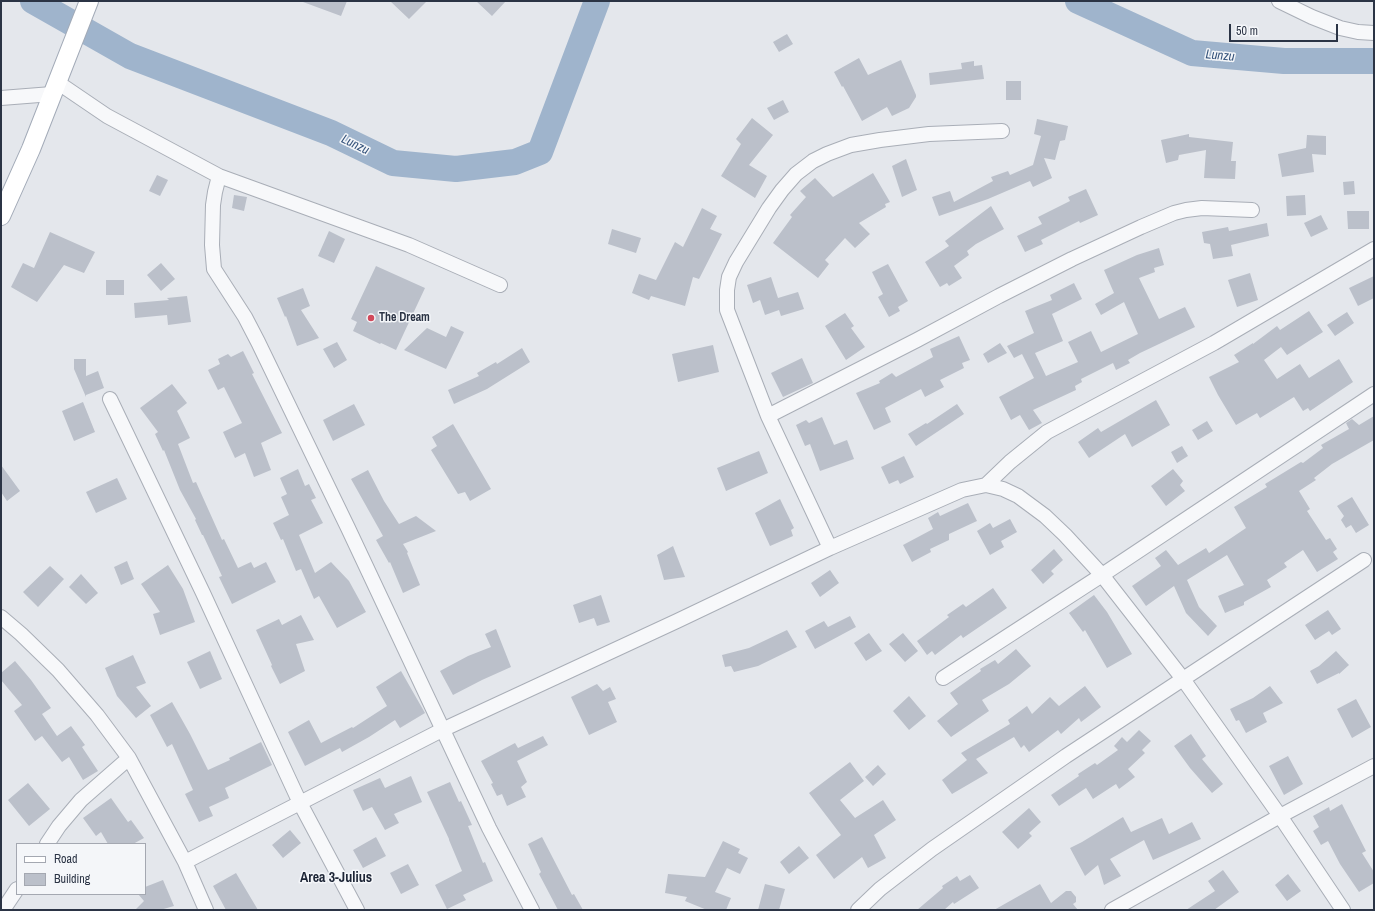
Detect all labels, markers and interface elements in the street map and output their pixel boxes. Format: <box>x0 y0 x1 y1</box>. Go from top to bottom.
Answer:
scale bar <box>1231 16 1340 42</box>
text: 50 m <box>1236 23 1258 39</box>
water label: Lunzu <box>1205 47 1235 65</box>
water label: Lunzu <box>339 132 371 158</box>
place label: The Dream <box>379 311 430 325</box>
marker: The Dream <box>366 313 376 323</box>
legend <box>16 843 146 895</box>
text: Road <box>54 851 78 867</box>
district label: Area 3-Julius <box>300 870 372 886</box>
text: Building <box>54 871 90 887</box>

